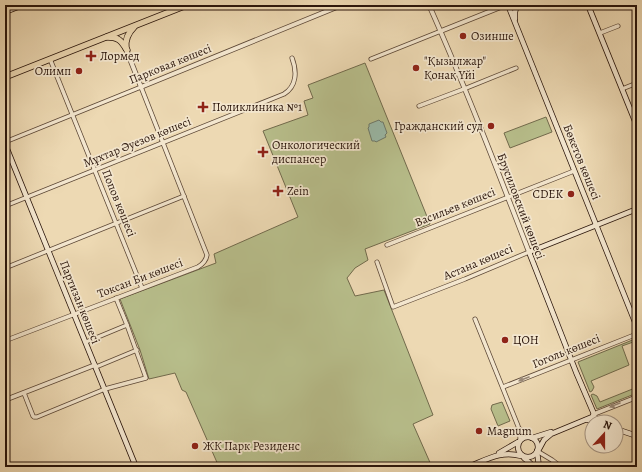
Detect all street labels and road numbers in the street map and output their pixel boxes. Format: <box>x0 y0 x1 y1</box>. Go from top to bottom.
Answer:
street label: Парковая көшесі <box>126 40 214 88</box>
street label: Мұхтар Әуезов көшесі <box>81 113 193 171</box>
street label: Бөкетов көшесі <box>560 122 604 202</box>
street label: Брусиловский көшесі <box>493 151 549 261</box>
street label: Попов көшесі <box>98 167 140 239</box>
street label: Васильев көшесі <box>412 184 498 230</box>
street label: Астана көшесі <box>440 240 515 284</box>
street label: Токсан Би көшесі <box>95 254 185 302</box>
street label: Партизан көшесі <box>56 258 104 346</box>
street label: Гоголь көшесі <box>530 330 602 372</box>

